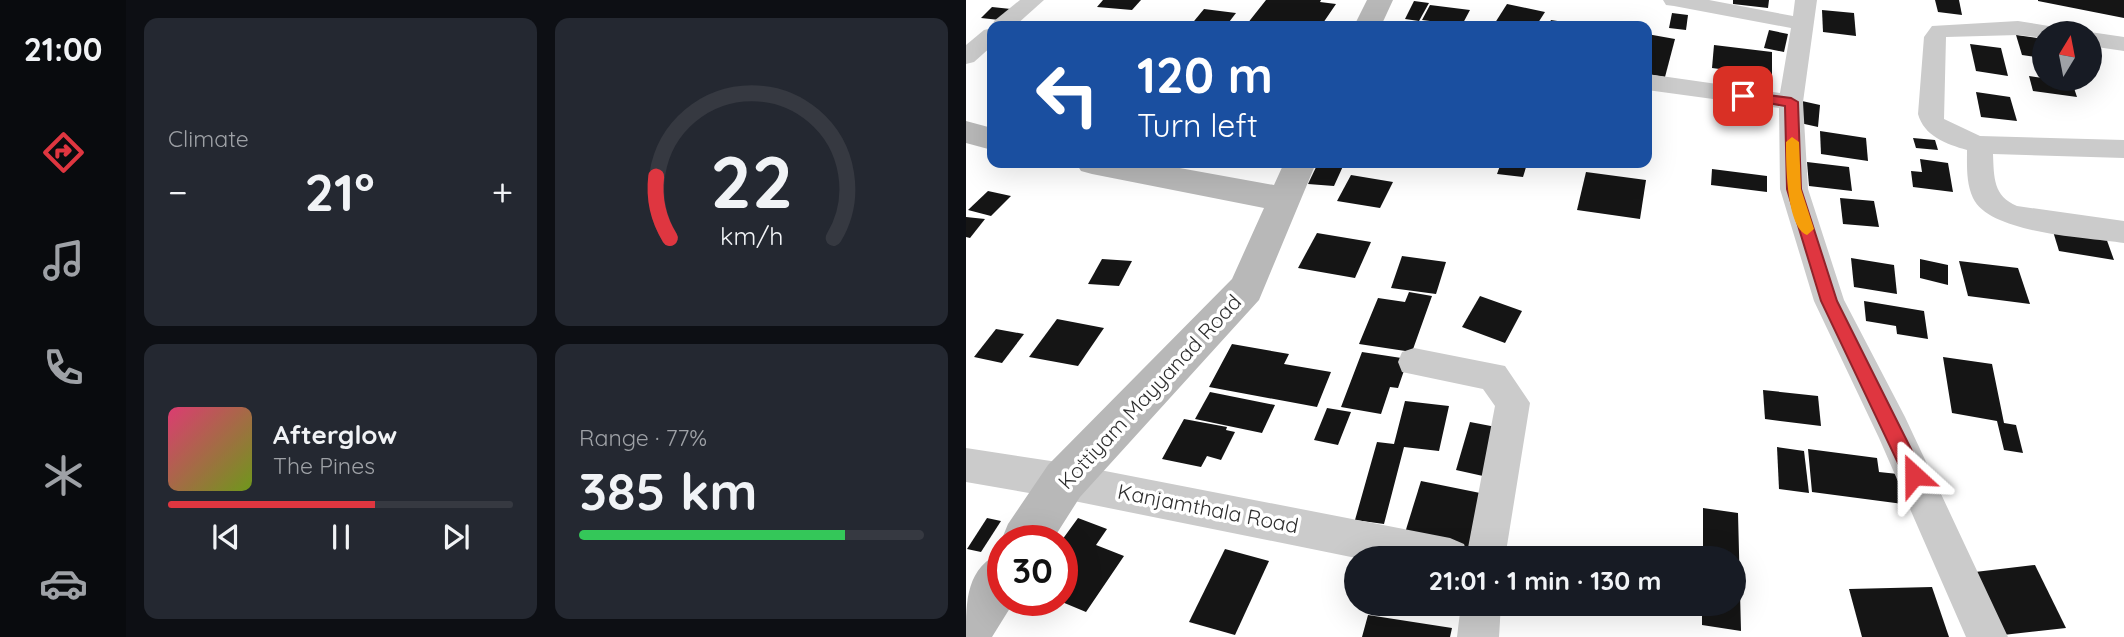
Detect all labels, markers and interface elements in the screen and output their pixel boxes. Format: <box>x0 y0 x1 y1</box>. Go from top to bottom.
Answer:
north arrow <box>2032 21 2102 91</box>
map controls <box>2032 21 2102 91</box>
text: 21:00 <box>24 29 102 69</box>
text: 120 m <box>1137 44 1273 105</box>
icon: left <box>1022 49 1113 140</box>
pin <box>1713 66 1773 126</box>
icon: arrive <box>1724 77 1762 115</box>
text: Turn left <box>1137 105 1258 145</box>
text: Climate <box>168 124 249 153</box>
icon: directions <box>39 128 88 177</box>
text: 22 <box>710 135 793 226</box>
text: 21° <box>305 159 375 224</box>
text: − <box>168 168 188 216</box>
text: + <box>492 168 513 216</box>
text: km/h <box>720 220 783 251</box>
icon: music <box>39 236 88 285</box>
street label: Kottiyam Mayyanad Road <box>1052 289 1246 494</box>
icon: phone <box>39 343 88 392</box>
text: Afterglow <box>273 418 397 451</box>
text: Range · 77% <box>579 423 707 452</box>
position arrow <box>1877 438 1951 512</box>
icon: climate <box>39 451 88 500</box>
text: The Pines <box>273 451 375 480</box>
text: 385 km <box>579 458 757 523</box>
street label: Kanjamthala Road <box>1116 478 1301 538</box>
icon: previous <box>207 518 245 556</box>
icon: pause <box>322 518 360 556</box>
icon: next <box>437 518 475 556</box>
speed limit sign: 30 <box>987 525 1078 616</box>
icon: car <box>39 559 88 608</box>
text: 21:01 · 1 min · 130 m <box>1428 564 1662 597</box>

